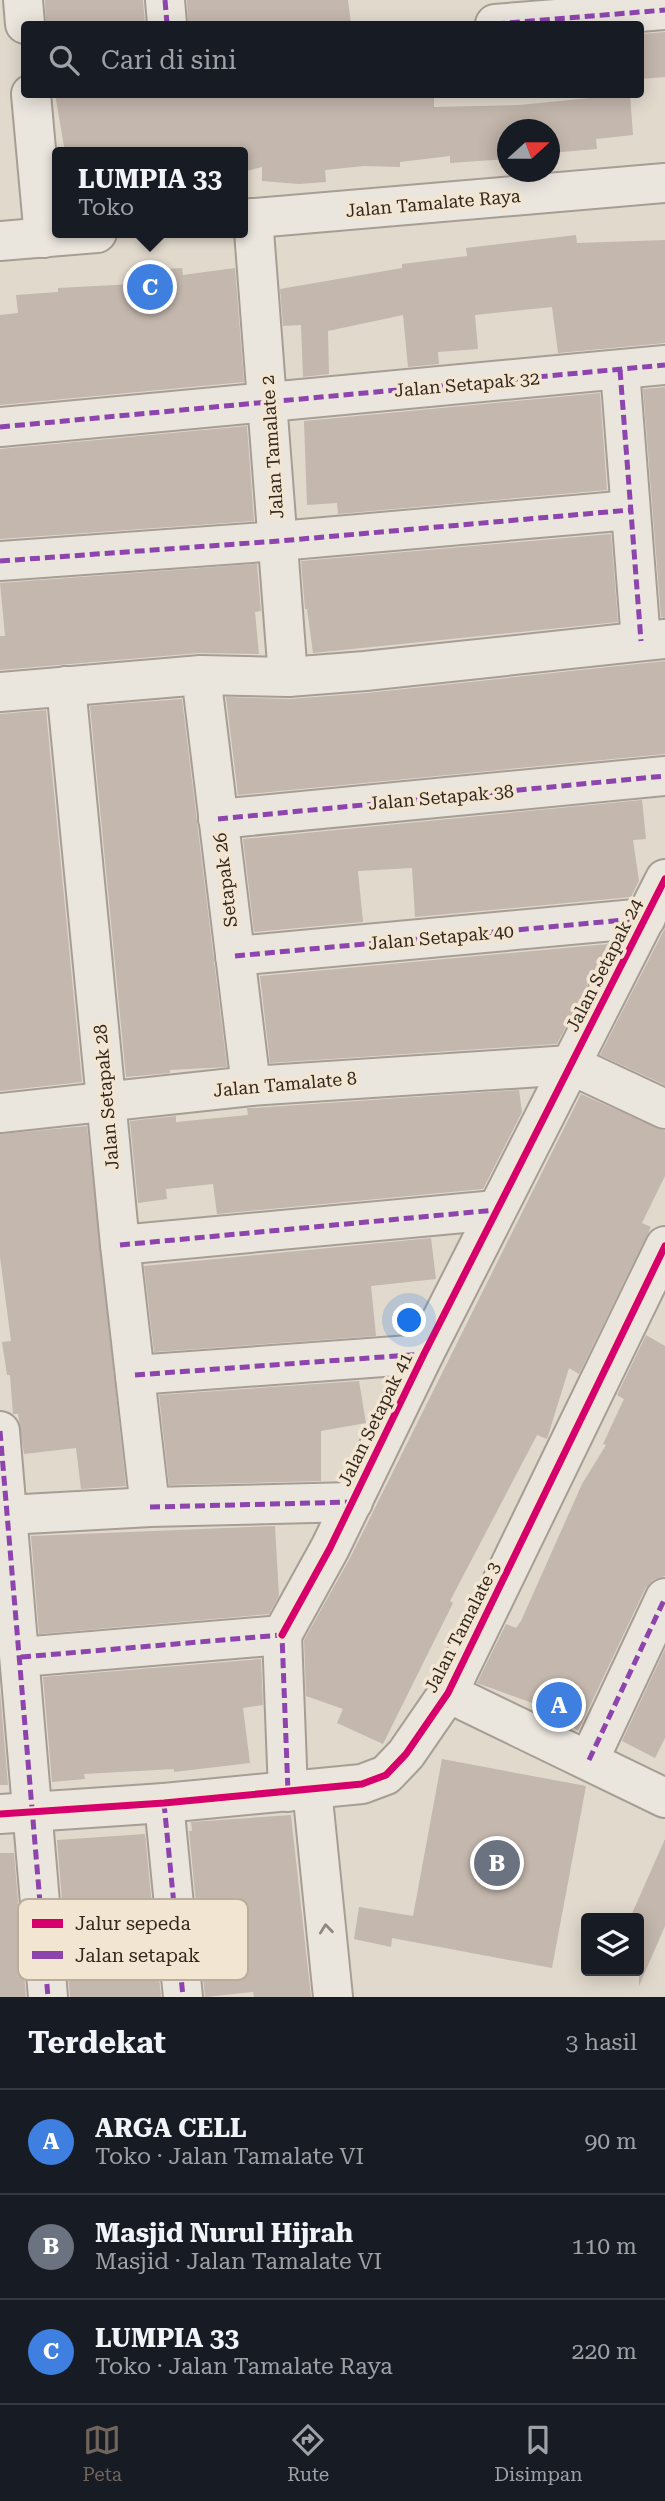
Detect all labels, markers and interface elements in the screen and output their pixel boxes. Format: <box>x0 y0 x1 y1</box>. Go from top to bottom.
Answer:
search box <box>21 21 644 98</box>
icon: search <box>45 41 83 79</box>
text: Cari di sini <box>101 45 237 75</box>
north arrow <box>497 119 560 182</box>
popup <box>52 147 248 238</box>
text: LUMPIA 33 <box>78 164 222 194</box>
street label: Jalan Tamalate Raya <box>345 185 522 221</box>
text: Toko <box>78 194 134 221</box>
pin: C <box>127 261 173 313</box>
street label: Jalan Setapak 32 <box>393 367 541 401</box>
street label: Jalan Tamalate 2 <box>257 374 287 520</box>
street label: Jalan Setapak 38 <box>367 780 515 814</box>
street label: Setapak 26 <box>209 831 241 929</box>
street label: Jalan Setapak 24 <box>561 895 647 1035</box>
street label: Jalan Setapak 40 <box>367 920 515 954</box>
street label: Jalan Setapak 28 <box>89 1023 123 1171</box>
street label: Jalan Tamalate 8 <box>212 1067 358 1101</box>
your location <box>392 1303 426 1337</box>
street label: Jalan Setapak 41 <box>334 1349 416 1489</box>
street label: Jalan Tamalate 3 <box>420 1558 504 1696</box>
pin: A <box>536 1679 582 1731</box>
pin: B <box>474 1837 520 1889</box>
legend <box>18 1899 248 1980</box>
text: Jalur sepeda <box>75 1912 191 1935</box>
map controls <box>581 1913 644 1976</box>
button: layers <box>581 1913 644 1976</box>
one-way arrow <box>319 1923 334 1934</box>
text: Jalan setapak <box>75 1944 200 1967</box>
text: Terdekat <box>28 2025 166 2060</box>
text: 3 hasil <box>566 2029 637 2056</box>
text: ARGA CELL <box>95 2113 247 2143</box>
text: A <box>43 2128 59 2155</box>
text: 90 m <box>584 2128 637 2155</box>
text: Toko · Jalan Tamalate VI <box>95 2143 364 2170</box>
text: Masjid Nurul Hijrah <box>95 2218 353 2248</box>
text: B <box>43 2233 59 2260</box>
text: 110 m <box>572 2233 637 2260</box>
text: Masjid · Jalan Tamalate VI <box>95 2248 382 2275</box>
text: LUMPIA 33 <box>95 2323 239 2353</box>
text: C <box>43 2338 59 2365</box>
text: 220 m <box>572 2338 637 2365</box>
text: Toko · Jalan Tamalate Raya <box>95 2353 393 2380</box>
tab: Peta <box>83 2421 122 2486</box>
tab: Rute <box>287 2421 329 2486</box>
tab: Disimpan <box>494 2421 582 2486</box>

